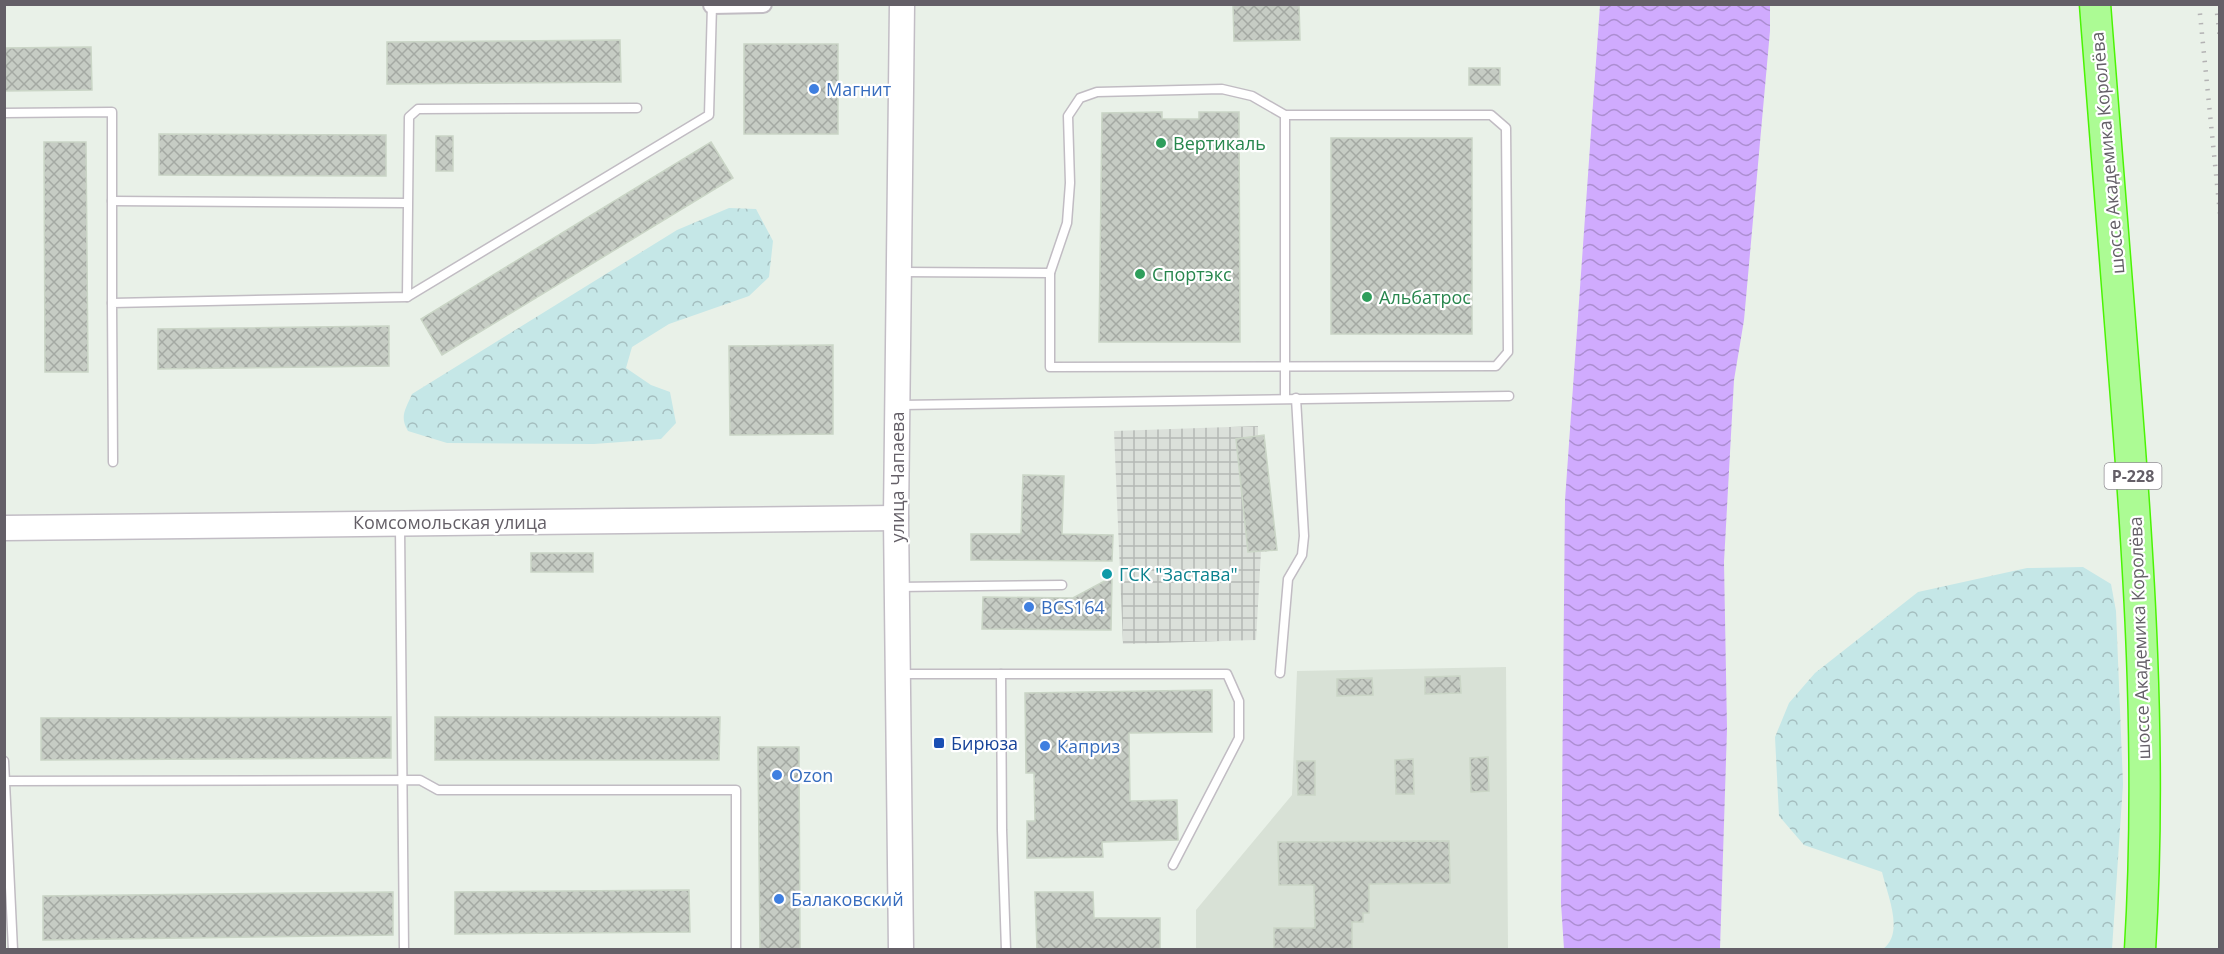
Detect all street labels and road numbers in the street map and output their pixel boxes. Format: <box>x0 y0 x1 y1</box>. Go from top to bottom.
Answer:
street label: шоссе Академика Королёва <box>2084 31 2130 275</box>
street label: улица Чапаева <box>885 412 909 542</box>
road number: Р-228 <box>2104 463 2162 489</box>
street label: Комсомольская улица <box>353 510 547 534</box>
street label: шоссе Академика Королёва <box>2123 516 2155 760</box>

